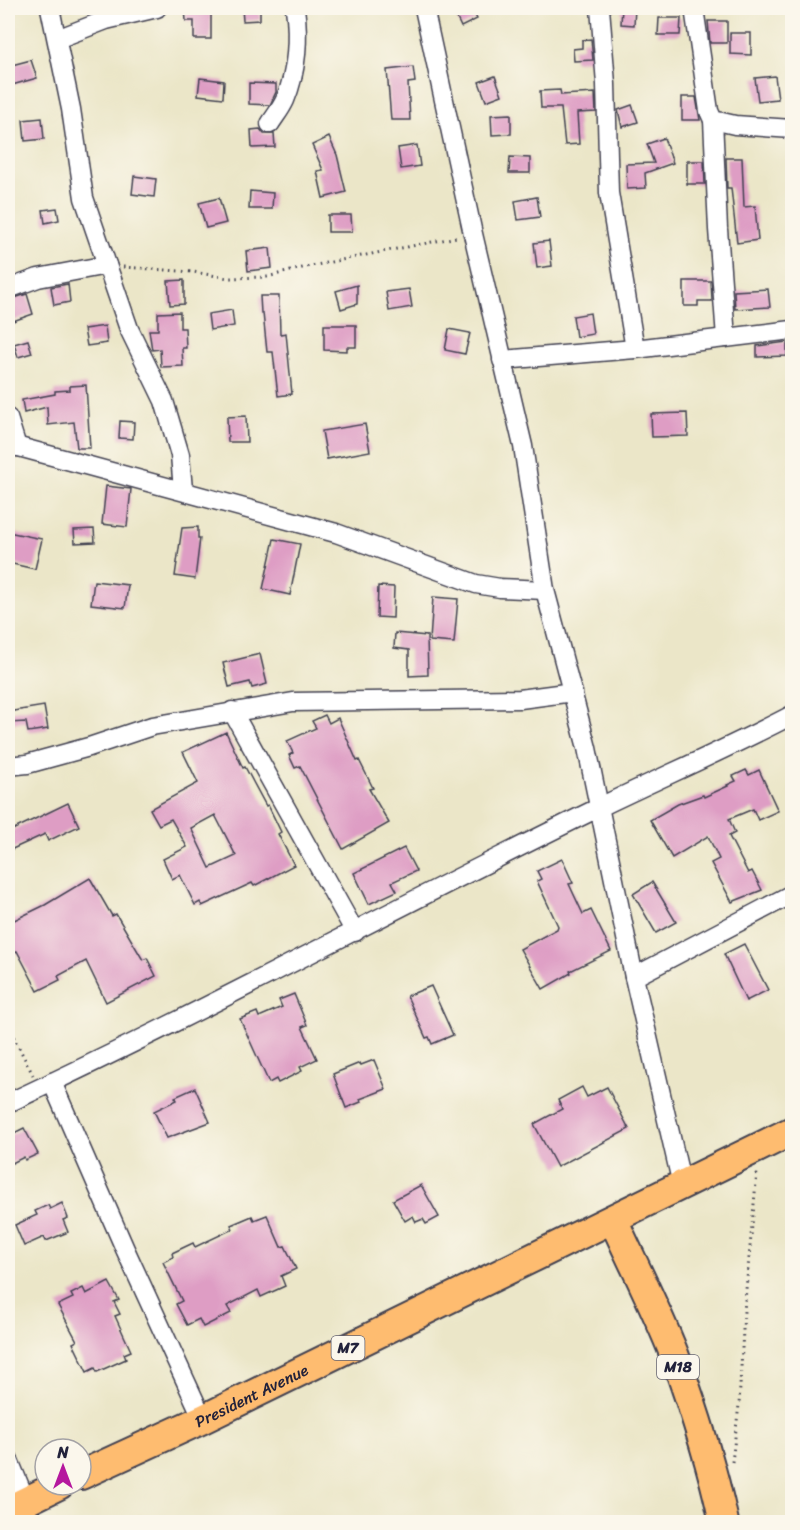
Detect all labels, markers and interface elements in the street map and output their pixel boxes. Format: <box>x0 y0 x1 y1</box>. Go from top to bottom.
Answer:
road number: M7 <box>332 1336 364 1360</box>
street label: President Avenue <box>190 1355 313 1435</box>
road number: M18 <box>657 1355 699 1379</box>
north arrow <box>33 1437 93 1497</box>
text: N <box>56 1438 69 1467</box>

